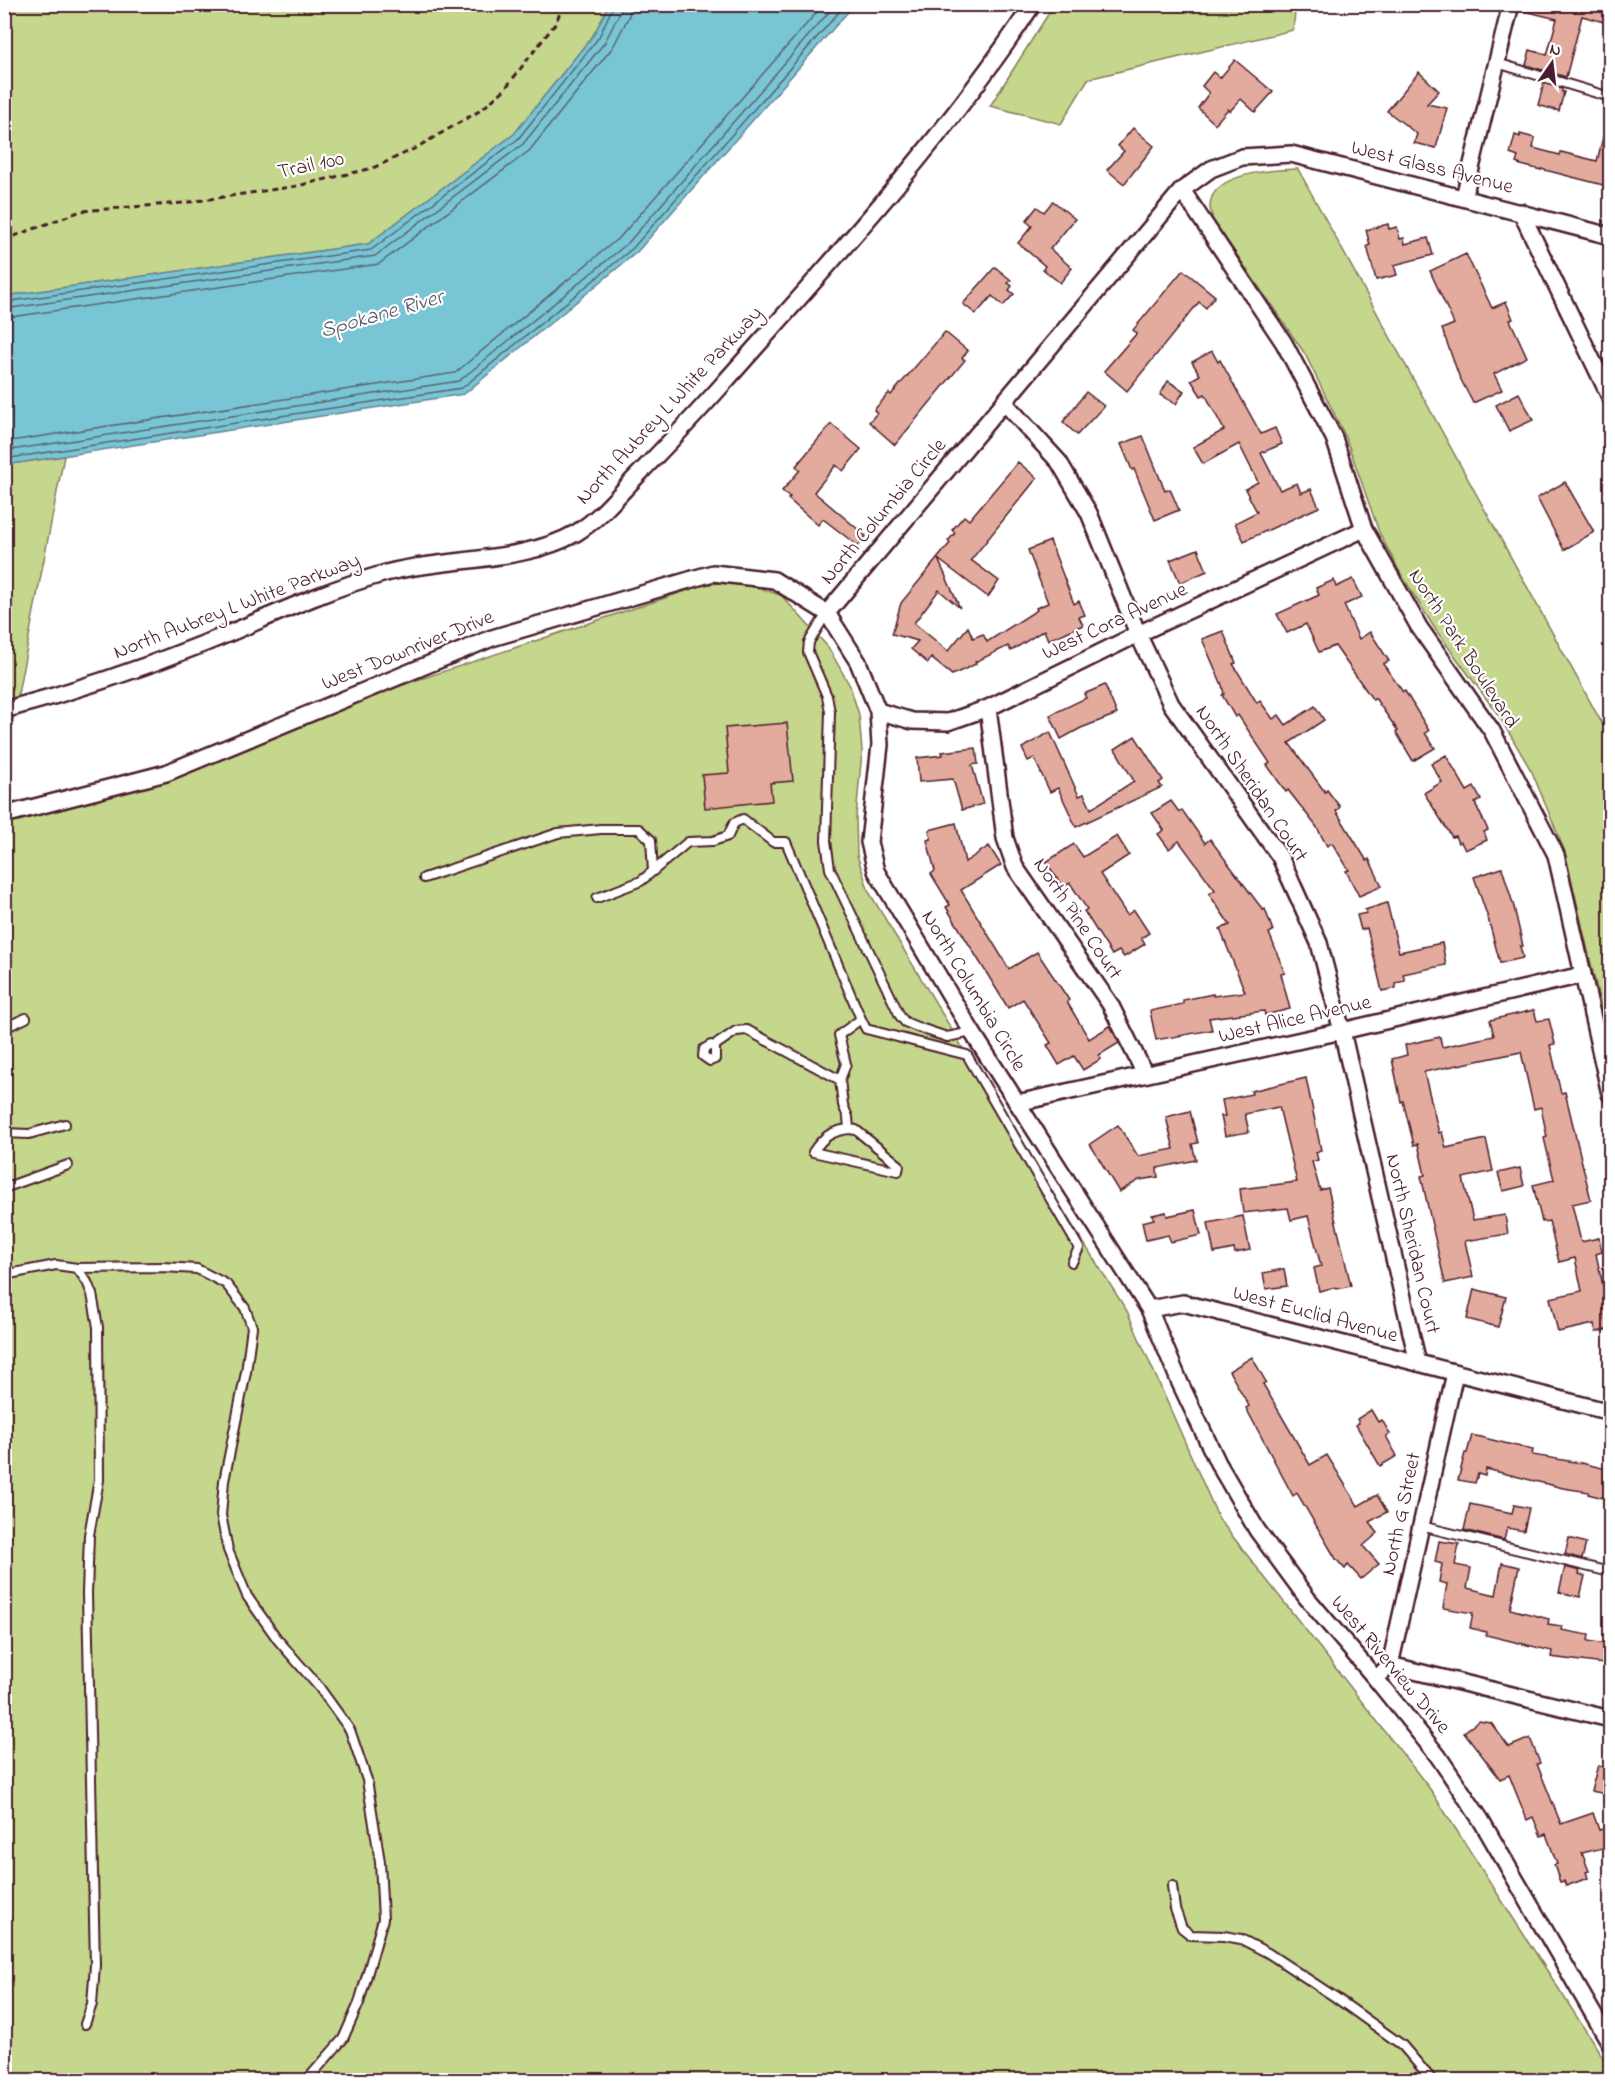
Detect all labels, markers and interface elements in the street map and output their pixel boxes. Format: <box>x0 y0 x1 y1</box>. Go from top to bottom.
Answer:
north arrow <box>1522 33 1582 93</box>
text: N <box>1547 37 1563 63</box>
street label: West Glass Avenue <box>1348 133 1517 203</box>
street label: Trail 100 <box>275 144 347 188</box>
water label: Spokane River <box>317 281 450 348</box>
street label: North Aubrey L White Parkway <box>570 300 772 513</box>
street label: North Columbia Circle <box>814 432 955 592</box>
street label: North Aubrey L White Parkway <box>109 546 365 670</box>
street label: North Park Boulevard <box>1400 563 1526 735</box>
street label: West Cora Avenue <box>1038 575 1193 669</box>
street label: West Downriver Drive <box>317 603 499 699</box>
street label: North Sheridan Court <box>1187 699 1315 869</box>
street label: North Pine Court <box>1025 852 1129 986</box>
street label: North Columbia Circle <box>913 905 1033 1078</box>
street label: West Alice Avenue <box>1216 988 1375 1052</box>
street label: North Sheridan Court <box>1377 1151 1447 1337</box>
street label: West Euclid Avenue <box>1229 1279 1401 1352</box>
street label: North G Street <box>1374 1450 1430 1578</box>
street label: West Riverview Drive <box>1323 1589 1457 1741</box>

